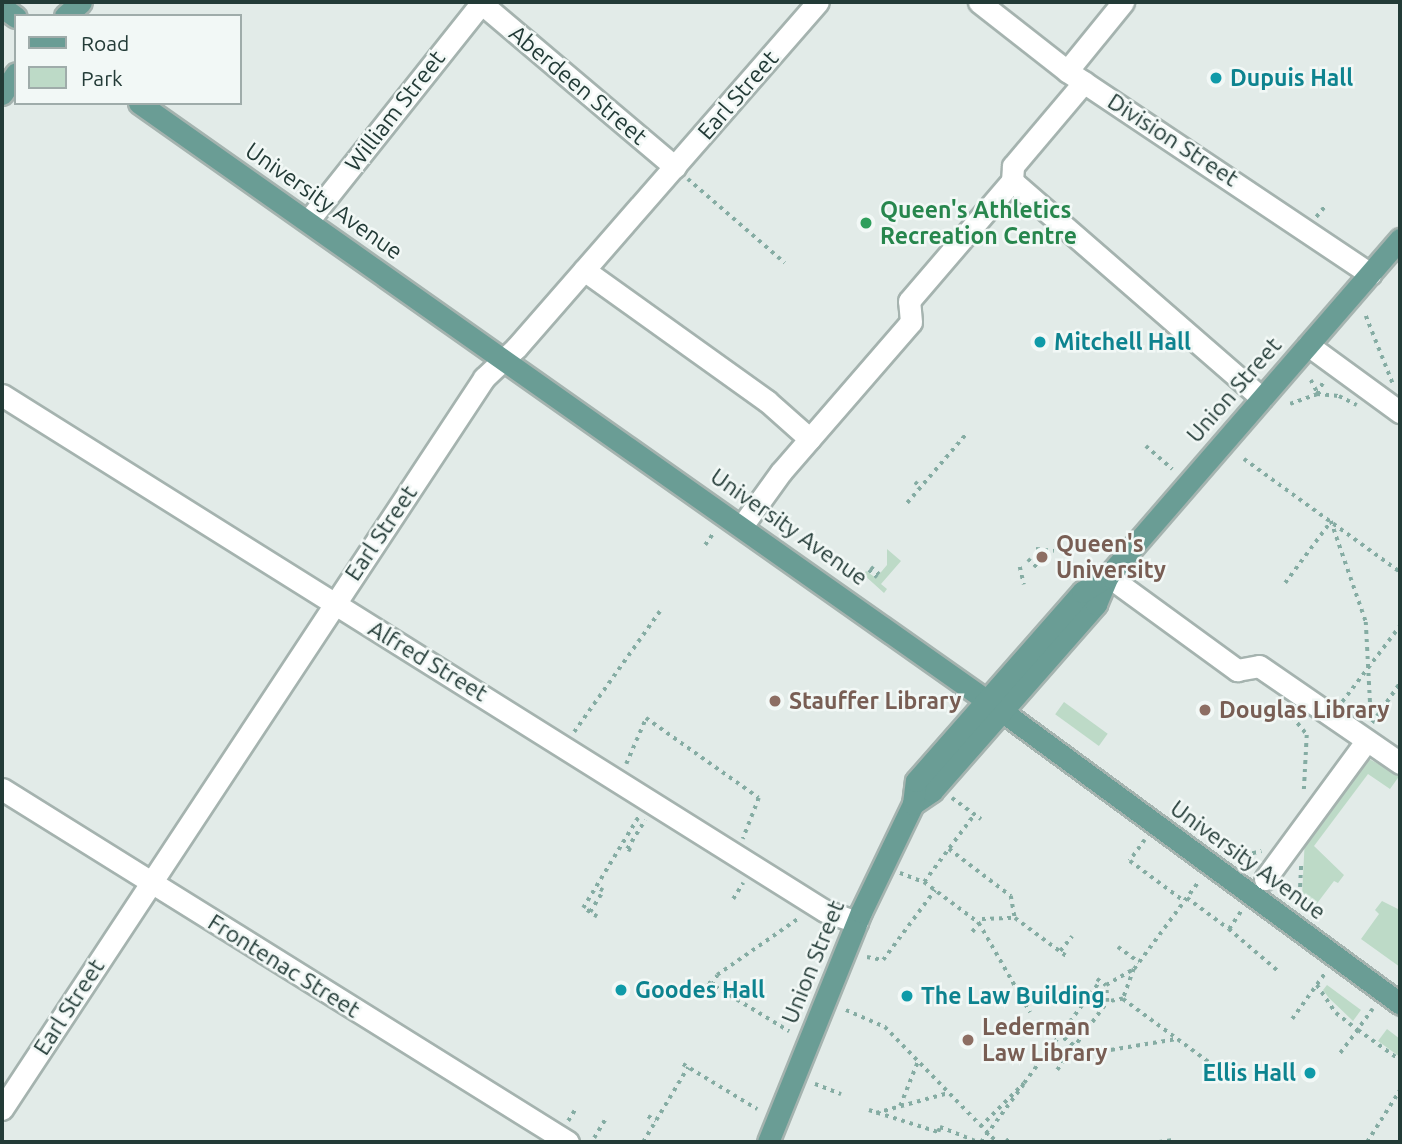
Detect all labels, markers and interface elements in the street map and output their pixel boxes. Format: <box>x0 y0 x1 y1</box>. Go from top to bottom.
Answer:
legend <box>14 14 242 105</box>
street label: Aberdeen Street <box>504 19 652 151</box>
text: Road <box>81 31 129 55</box>
street label: William Street <box>339 45 451 177</box>
street label: Earl Street <box>692 45 784 145</box>
place label: Dupuis Hall <box>1230 64 1353 92</box>
text: Park <box>81 66 123 90</box>
marker: Dupuis Hall <box>1208 70 1224 86</box>
street label: Division Street <box>1102 88 1244 192</box>
street label: University Avenue <box>240 137 408 265</box>
place label: Queen's Athletics Recreation Centre <box>880 196 1077 250</box>
marker: Queen's Athletics Recreation Centre <box>858 215 874 231</box>
place label: Mitchell Hall <box>1054 328 1191 356</box>
street label: Union Street <box>1181 332 1287 448</box>
marker: Mitchell Hall <box>1032 334 1048 350</box>
street label: University Avenue <box>705 463 873 591</box>
street label: Earl Street <box>339 480 423 586</box>
place label: Queen's University <box>1056 530 1166 584</box>
marker: Queen's University <box>1034 549 1050 565</box>
street label: Alfred Street <box>363 615 493 707</box>
place label: Stauffer Library <box>789 687 961 715</box>
marker: Stauffer Library <box>767 693 783 709</box>
place label: Douglas Library <box>1219 696 1390 724</box>
marker: Douglas Library <box>1197 702 1213 718</box>
street label: University Avenue <box>1165 794 1331 926</box>
street label: Union Street <box>776 896 850 1028</box>
street label: Frontenac Street <box>203 908 365 1024</box>
street label: Earl Street <box>28 954 110 1060</box>
place label: Goodes Hall <box>635 976 765 1004</box>
marker: Goodes Hall <box>613 982 629 998</box>
place label: The Law Building <box>921 982 1105 1010</box>
marker: The Law Building <box>899 988 915 1004</box>
place label: Lederman Law Library <box>982 1013 1108 1067</box>
marker: Lederman Law Library <box>960 1032 976 1048</box>
place label: Ellis Hall <box>1203 1059 1296 1087</box>
marker: Ellis Hall <box>1302 1065 1318 1081</box>

